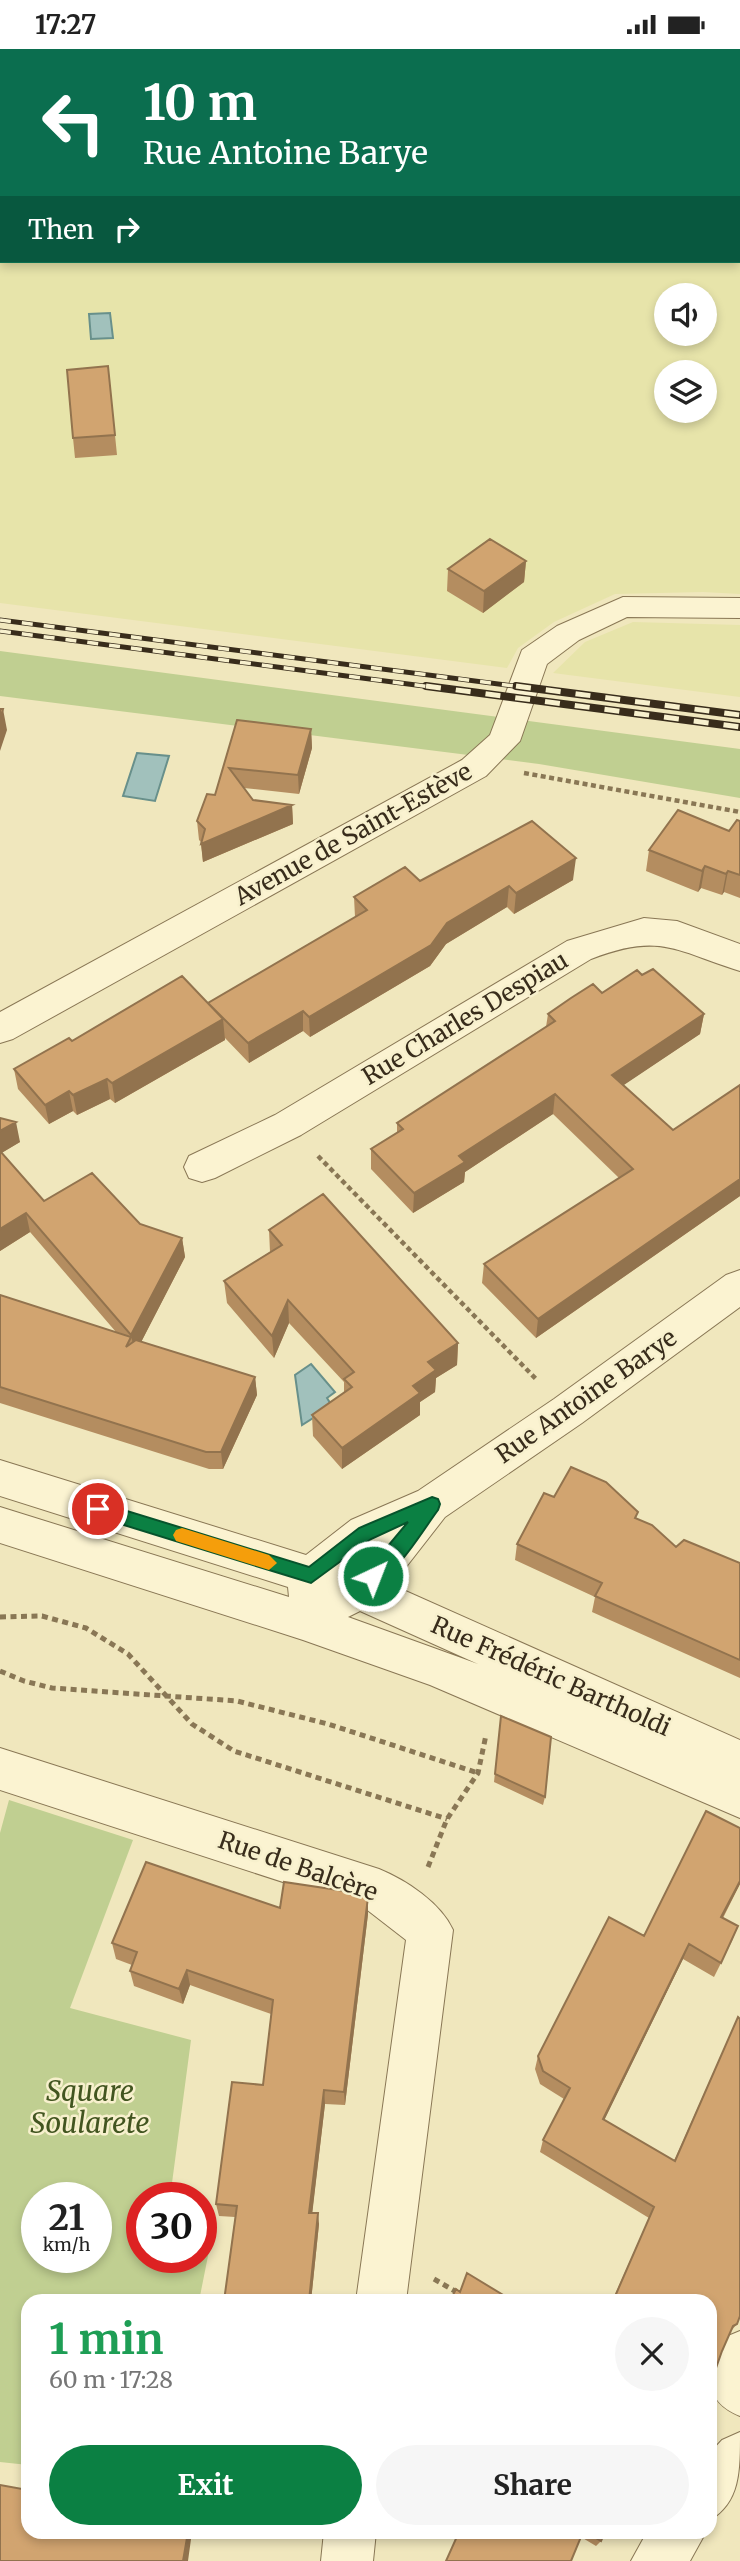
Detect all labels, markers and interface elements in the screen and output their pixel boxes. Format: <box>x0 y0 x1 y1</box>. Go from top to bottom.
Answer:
text: 17:27 <box>35 8 96 41</box>
text: 10 m <box>143 72 257 133</box>
icon: left <box>28 77 119 168</box>
text: Rue Antoine Barye <box>143 133 428 173</box>
icon: right <box>108 210 146 248</box>
text: Then <box>28 213 94 246</box>
map controls <box>654 283 717 423</box>
button: sound <box>654 283 717 346</box>
button: layers <box>654 360 717 423</box>
street label: Avenue de Saint-Estève <box>228 756 477 913</box>
street label: Rue Charles Despiau <box>356 944 574 1092</box>
street label: Rue Antoine Barye <box>490 1322 682 1470</box>
pin <box>68 1479 128 1539</box>
icon: arrive <box>79 1490 117 1528</box>
position arrow <box>336 1539 410 1613</box>
street label: Rue Frédéric Bartholdi <box>426 1609 676 1743</box>
street label: Rue de Balcère <box>214 1824 382 1908</box>
park label: Square Soularete <box>30 2073 150 2141</box>
speed limit sign: 30 <box>126 2182 217 2273</box>
text: 21 <box>49 2196 84 2240</box>
text: km/h <box>43 2233 90 2256</box>
text: 1 min <box>49 2313 163 2365</box>
button: close <box>615 2317 689 2391</box>
text: 60 m · 17:28 <box>49 2365 173 2394</box>
button: Exit <box>49 2445 362 2525</box>
button: Share <box>376 2445 689 2525</box>

